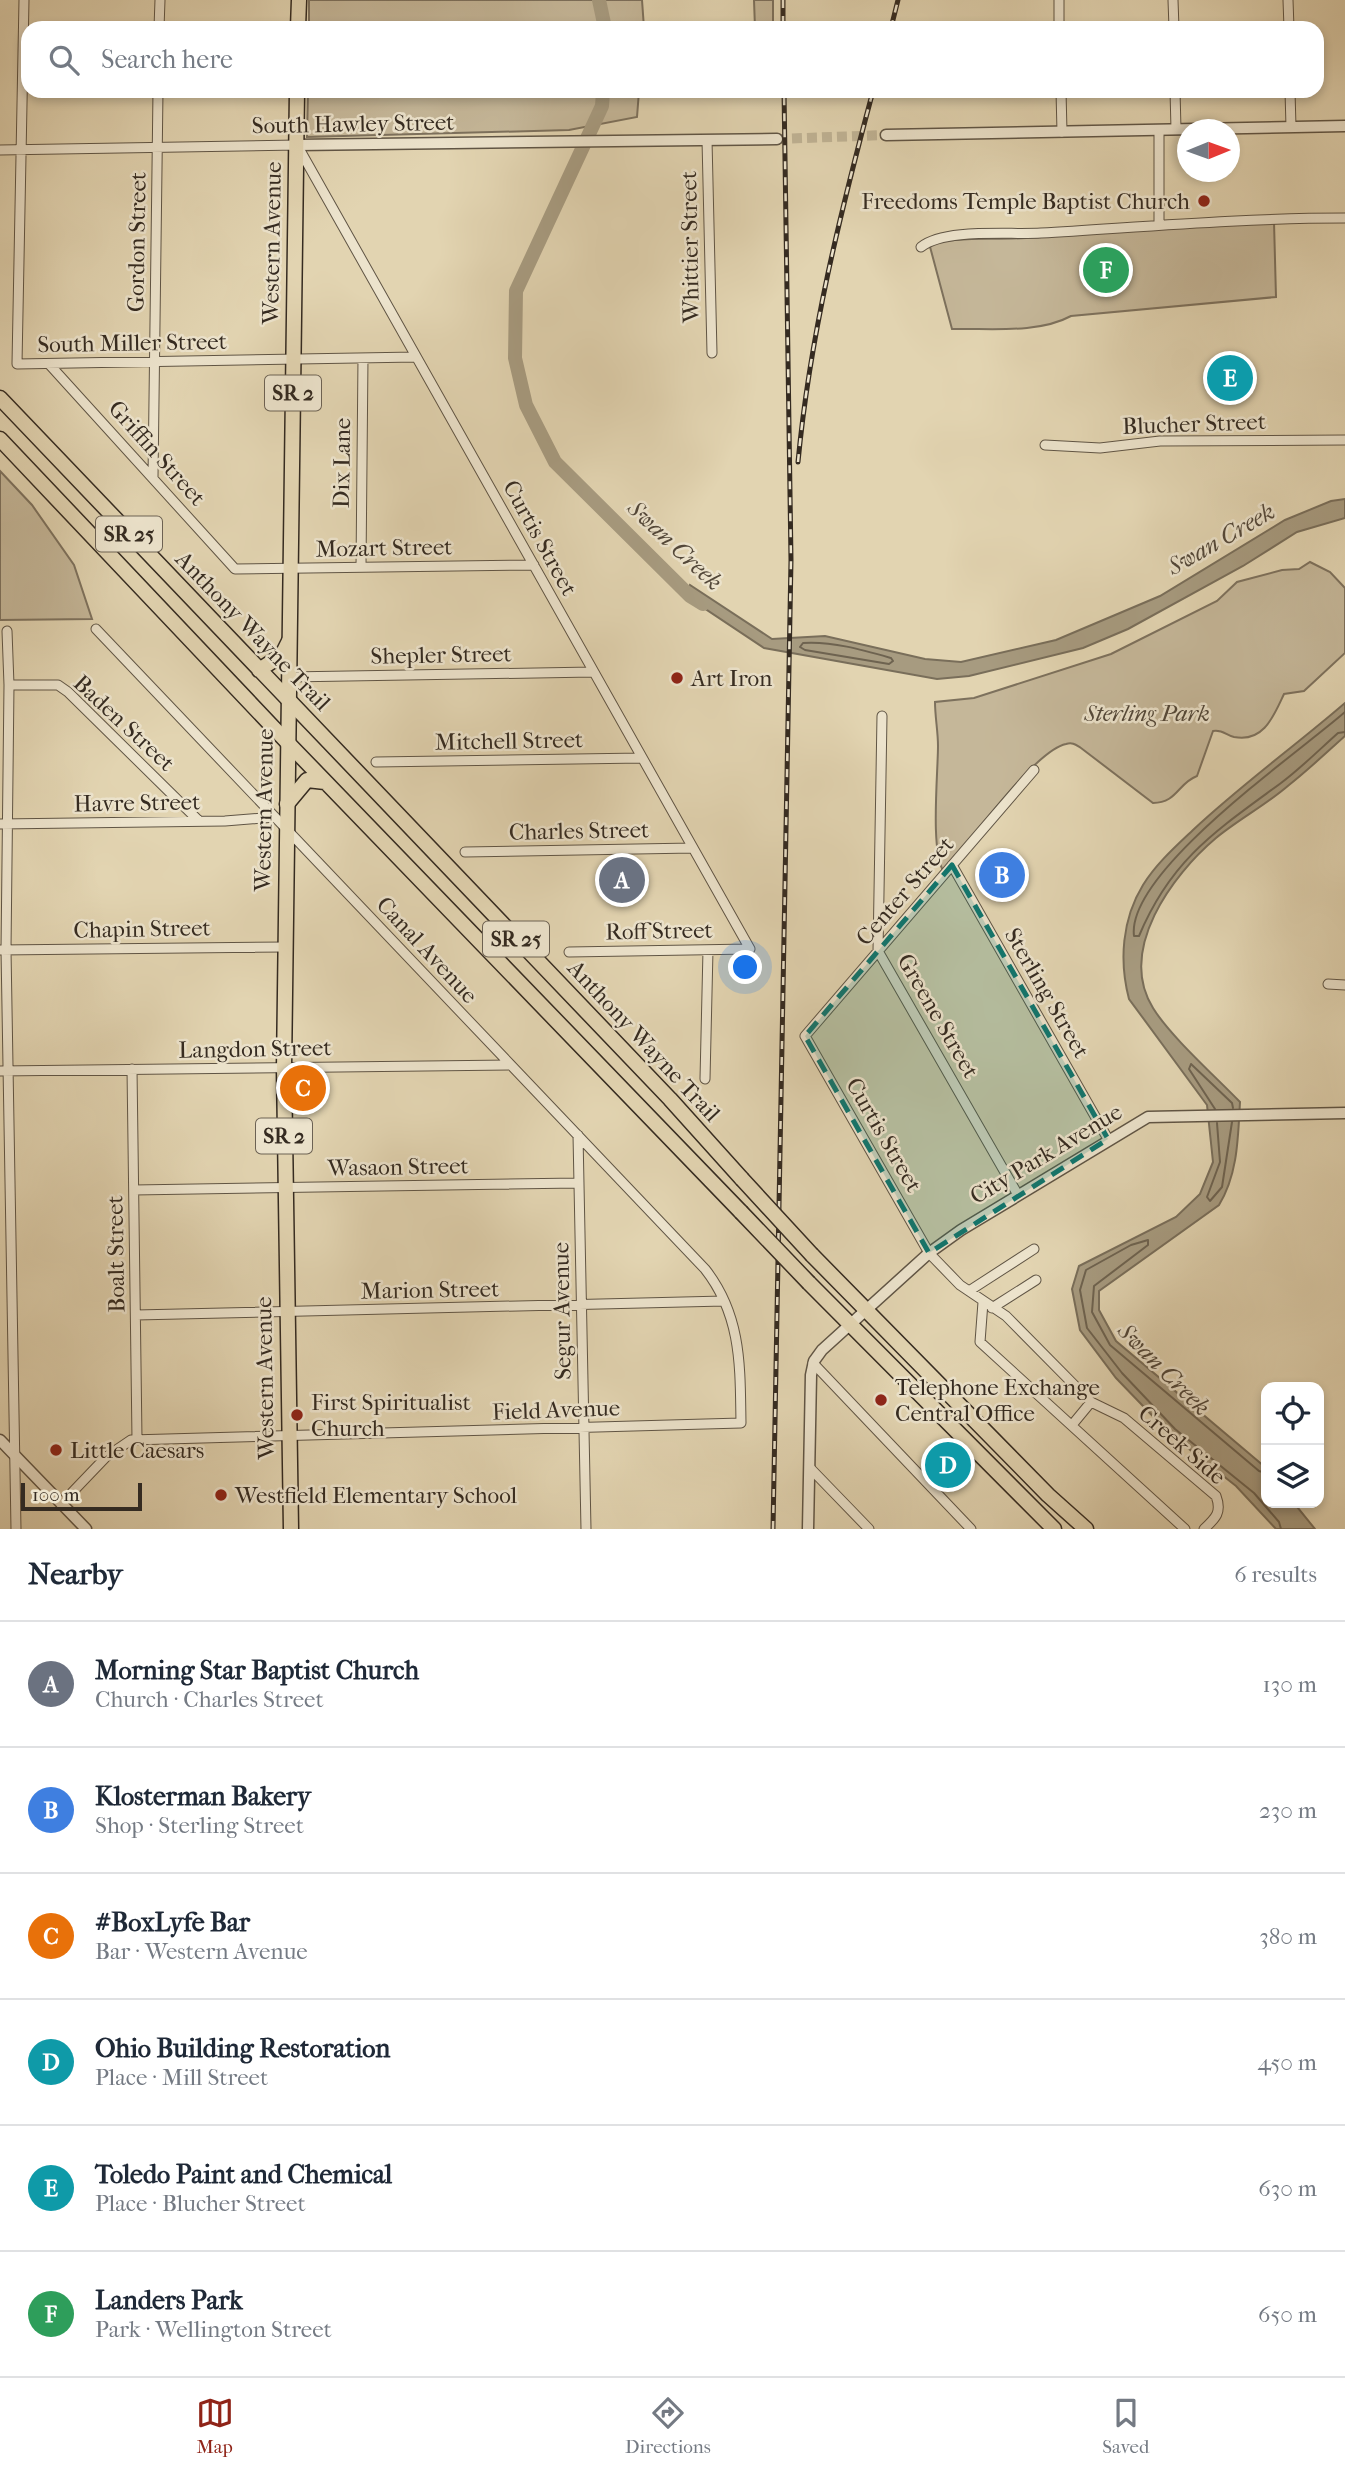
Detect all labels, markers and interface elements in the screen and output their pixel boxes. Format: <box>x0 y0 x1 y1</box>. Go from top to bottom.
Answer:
search box <box>21 21 1324 98</box>
icon: search <box>45 41 83 79</box>
text: Search here <box>101 44 233 75</box>
street label: South Hawley Street <box>251 109 455 139</box>
north arrow <box>1177 119 1240 182</box>
street label: Western Avenue <box>257 161 287 326</box>
street label: Whittier Street <box>675 171 705 324</box>
street label: Gordon Street <box>122 172 152 312</box>
place label: Freedoms Temple Baptist Church <box>861 188 1190 215</box>
marker: Freedoms Temple Baptist Church <box>1196 193 1212 209</box>
pin: F <box>1083 244 1129 296</box>
street label: South Miller Street <box>37 328 227 358</box>
pin: E <box>1207 352 1253 404</box>
road number: SR 2 <box>265 376 321 410</box>
street label: Griffin Street <box>103 395 211 511</box>
street label: Blucher Street <box>1122 408 1266 440</box>
street label: Dix Lane <box>328 418 356 508</box>
street label: Curtis Street <box>497 476 583 600</box>
water label: Swan Creek <box>621 493 728 596</box>
water label: Swan Creek <box>1161 497 1280 581</box>
road number: SR 25 <box>96 516 162 552</box>
street label: Mozart Street <box>315 533 453 563</box>
street label: Anthony Wayne Trail <box>169 545 336 717</box>
street label: Shepler Street <box>370 640 512 670</box>
place label: Art Iron <box>690 665 773 692</box>
street label: Baden Street <box>68 669 180 777</box>
marker: Art Iron <box>669 670 685 686</box>
park label: Sterling Park <box>1083 700 1210 727</box>
street label: Mitchell Street <box>435 726 583 756</box>
street label: Western Avenue <box>249 728 279 893</box>
street label: Havre Street <box>73 788 201 818</box>
street label: Charles Street <box>509 816 649 846</box>
street label: Center Street <box>851 831 959 951</box>
pin: B <box>979 849 1025 901</box>
pin: A <box>599 854 645 906</box>
street label: Canal Avenue <box>371 891 483 1009</box>
street label: Chapin Street <box>73 914 211 944</box>
street label: Roff Street <box>605 917 713 945</box>
road number: SR 25 <box>483 922 549 956</box>
street label: Sterling Street <box>999 923 1095 1063</box>
street label: Greene Street <box>892 949 984 1083</box>
your location <box>728 950 762 984</box>
street label: Anthony Wayne Trail <box>562 954 726 1128</box>
street label: Langdon Street <box>178 1034 332 1064</box>
pin: C <box>280 1062 326 1114</box>
street label: Curtis Street <box>840 1073 928 1197</box>
street label: City Park Avenue <box>965 1098 1127 1210</box>
road number: SR 2 <box>256 1118 312 1154</box>
street label: Wasaon Street <box>326 1152 469 1182</box>
street label: Boalt Street <box>101 1195 131 1313</box>
street label: Segur Avenue <box>547 1242 577 1380</box>
street label: Marion Street <box>360 1275 500 1305</box>
street label: Western Avenue <box>250 1296 280 1461</box>
water label: Swan Creek <box>1111 1316 1216 1421</box>
place label: Telephone Exchange Central Office <box>895 1374 1100 1427</box>
map controls <box>1261 1382 1324 1508</box>
button: locate <box>1261 1382 1324 1445</box>
place label: First Spiritualist Church <box>311 1389 471 1442</box>
marker: Telephone Exchange Central Office <box>873 1392 889 1408</box>
street label: Field Avenue <box>491 1394 621 1426</box>
street label: Creek Side <box>1133 1400 1231 1490</box>
marker: First Spiritualist Church <box>289 1407 305 1423</box>
place label: Little Caesars <box>70 1437 204 1464</box>
pin: D <box>925 1439 971 1491</box>
marker: Little Caesars <box>48 1442 64 1458</box>
button: layers <box>1261 1445 1324 1508</box>
scale bar <box>21 1480 142 1512</box>
place label: Westfield Elementary School <box>234 1482 518 1509</box>
text: 100 m <box>32 1484 80 1506</box>
marker: Westfield Elementary School <box>213 1487 229 1503</box>
text: Nearby <box>28 1557 123 1592</box>
text: 6 results <box>1234 1561 1317 1588</box>
text: Morning Star Baptist Church <box>95 1655 419 1686</box>
text: A <box>44 1671 58 1698</box>
text: 130 m <box>1263 1671 1317 1698</box>
text: Church · Charles Street <box>95 1686 324 1713</box>
text: Klosterman Bakery <box>95 1781 311 1812</box>
text: B <box>44 1797 58 1824</box>
text: 230 m <box>1259 1797 1317 1824</box>
text: Shop · Sterling Street <box>95 1812 304 1839</box>
text: #BoxLyfe Bar <box>95 1907 250 1938</box>
text: C <box>43 1923 59 1950</box>
text: 380 m <box>1259 1923 1317 1950</box>
text: Bar · Western Avenue <box>95 1938 308 1965</box>
text: Ohio Building Restoration <box>95 2033 390 2064</box>
text: D <box>42 2049 60 2076</box>
text: 450 m <box>1257 2049 1317 2076</box>
text: Place · Mill Street <box>95 2064 268 2091</box>
text: Toledo Paint and Chemical <box>95 2159 392 2190</box>
text: E <box>44 2175 58 2202</box>
text: 630 m <box>1258 2175 1317 2202</box>
text: Place · Blucher Street <box>95 2190 306 2217</box>
text: Landers Park <box>95 2285 243 2316</box>
text: F <box>45 2301 57 2328</box>
text: 650 m <box>1258 2301 1317 2328</box>
text: Park · Wellington Street <box>95 2316 332 2343</box>
tab: Map <box>196 2394 234 2458</box>
tab: Directions <box>625 2394 711 2458</box>
tab: Saved <box>1102 2394 1149 2458</box>

